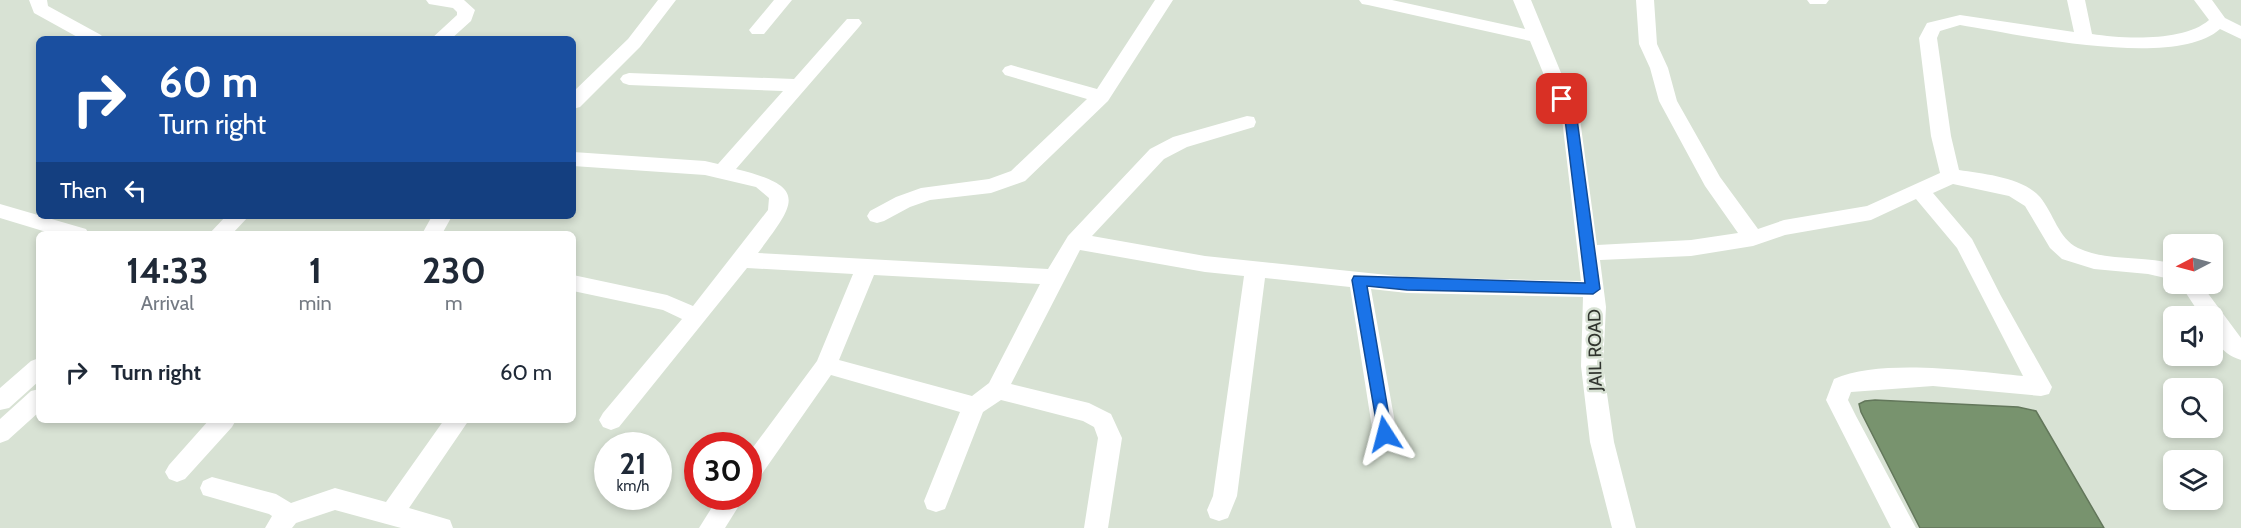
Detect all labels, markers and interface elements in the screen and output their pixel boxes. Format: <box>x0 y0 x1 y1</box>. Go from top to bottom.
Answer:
text: 60 m <box>159 56 258 108</box>
icon: right <box>60 60 138 138</box>
pin <box>1536 73 1587 124</box>
icon: arrive <box>1545 82 1578 115</box>
text: Turn right <box>159 108 266 141</box>
icon: left <box>119 174 152 207</box>
text: Then <box>60 177 107 204</box>
north arrow <box>2163 234 2223 294</box>
map controls <box>2163 234 2223 510</box>
text: 14:33 <box>126 248 209 292</box>
text: 1 <box>309 248 322 292</box>
text: 230 <box>422 248 486 292</box>
text: Arrival <box>141 291 194 315</box>
text: min <box>299 291 332 315</box>
text: m <box>445 291 463 315</box>
button: sound <box>2163 306 2223 366</box>
street label: JAIL ROAD <box>1583 309 1607 392</box>
icon: right <box>60 356 93 389</box>
text: Turn right <box>111 359 201 386</box>
text: 60 m <box>500 359 552 386</box>
button: search <box>2163 378 2223 438</box>
position arrow <box>1353 402 1417 466</box>
speed limit sign: 30 <box>684 432 762 510</box>
text: 21 <box>620 445 646 482</box>
button: layers <box>2163 450 2223 510</box>
text: km/h <box>617 477 649 495</box>

